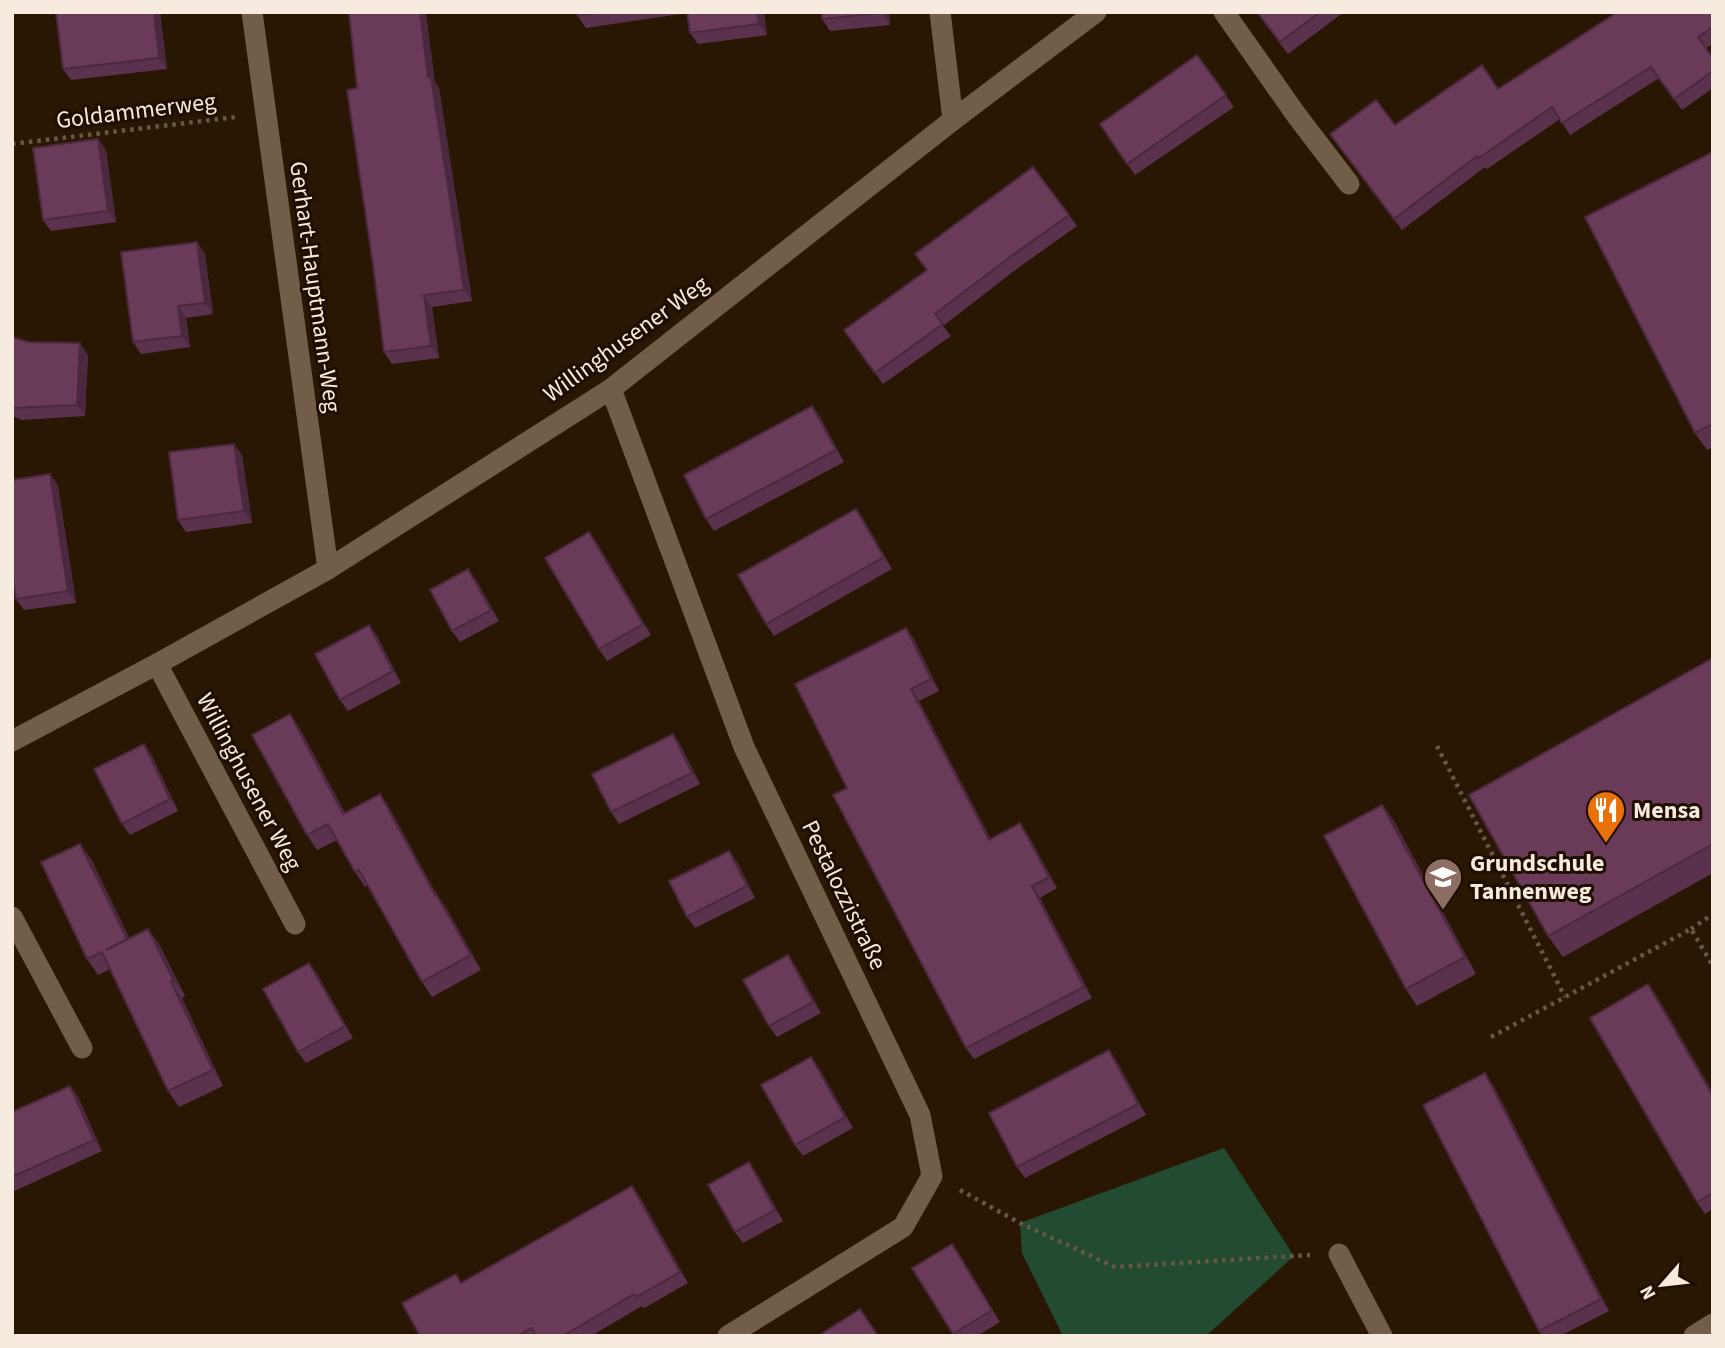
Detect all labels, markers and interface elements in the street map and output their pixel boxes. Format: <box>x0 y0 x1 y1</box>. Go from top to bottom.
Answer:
street label: Goldammerweg <box>54 84 218 138</box>
street label: Gerhart-Hauptmann-Weg <box>280 159 350 415</box>
street label: Willinghusener Weg <box>536 267 716 411</box>
street label: Willinghusener Weg <box>187 687 311 877</box>
restaurant icon: Mensa <box>1585 789 1627 844</box>
place label: Mensa <box>1633 793 1701 828</box>
street label: Pestalozzistraße <box>793 814 895 976</box>
place label: Grundschule Tannenweg <box>1470 846 1604 909</box>
school or university icon: Grundschule Tannenweg <box>1422 856 1464 911</box>
north arrow <box>1627 1250 1697 1320</box>
text: N <box>1633 1280 1663 1304</box>

